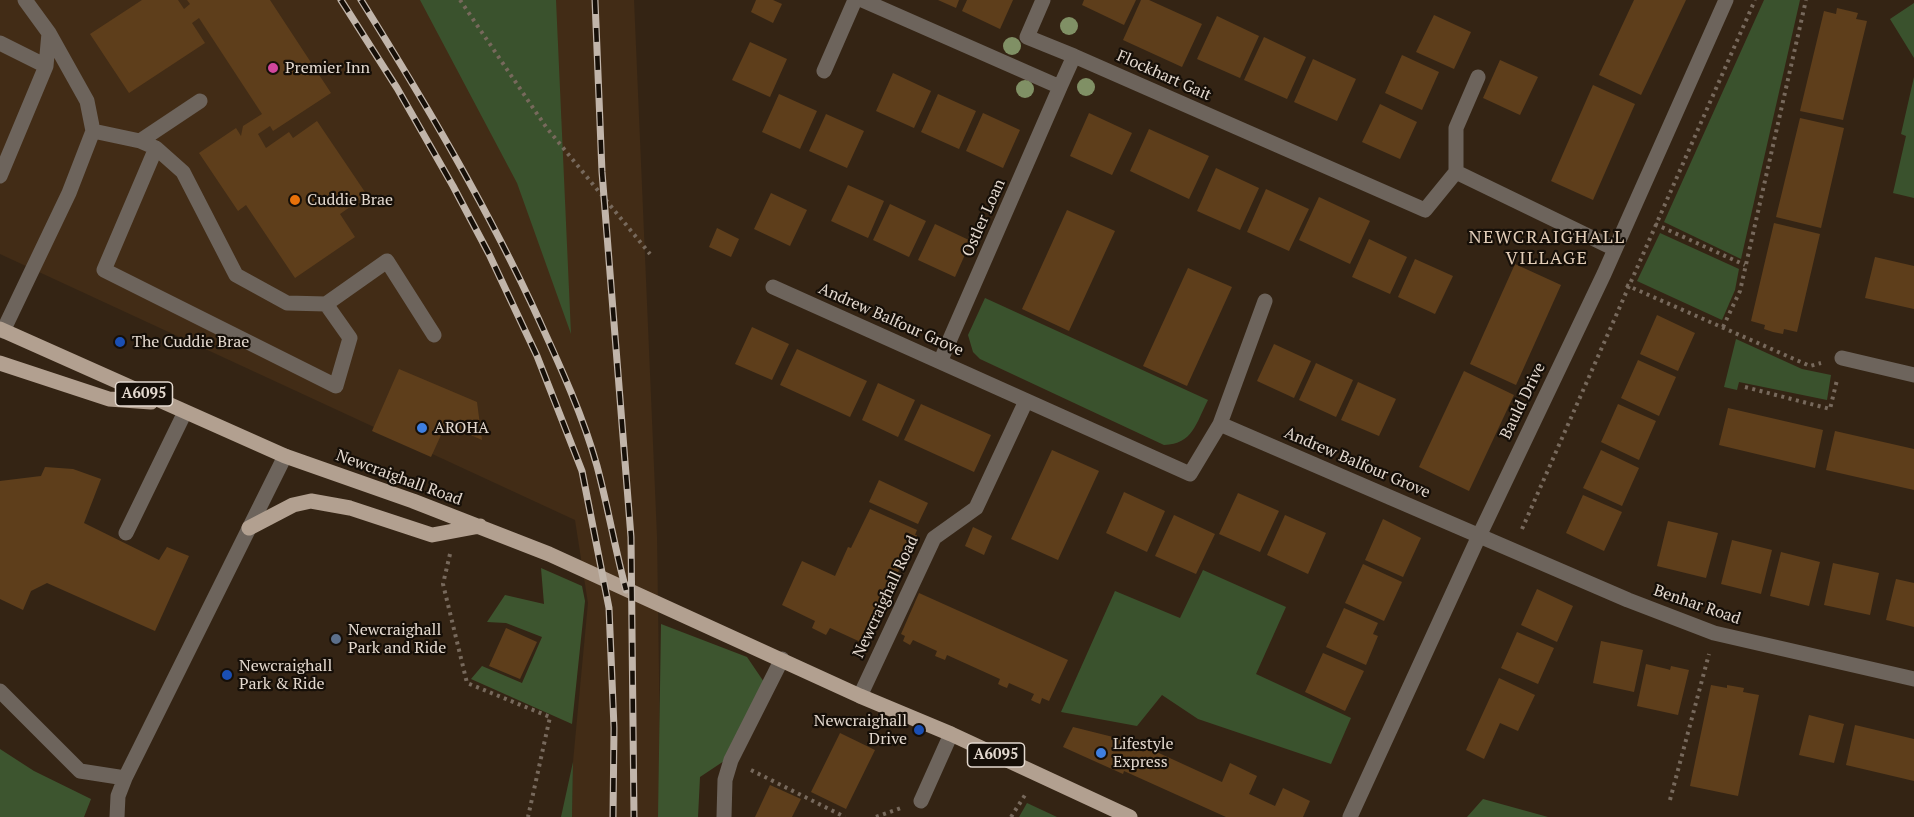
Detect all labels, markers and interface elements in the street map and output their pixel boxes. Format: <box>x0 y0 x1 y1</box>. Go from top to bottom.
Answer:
street label: Flockhart Gait <box>1114 47 1214 105</box>
place label: Premier Inn <box>285 58 370 78</box>
marker: Premier Inn <box>266 61 280 75</box>
street label: Ostler Loan <box>958 176 1010 260</box>
place label: Cuddie Brae <box>307 190 393 210</box>
marker: Cuddie Brae <box>288 193 302 207</box>
district label: NEWCRAIGHALL VILLAGE <box>1468 227 1626 270</box>
street label: Andrew Balfour Grove <box>816 279 966 361</box>
place label: The Cuddie Brae <box>132 332 249 352</box>
marker: The Cuddie Brae <box>113 335 127 349</box>
street label: Bauld Drive <box>1496 360 1550 442</box>
road number: A6095 <box>116 382 172 406</box>
place label: AROHA <box>434 418 489 438</box>
marker: AROHA <box>415 421 429 435</box>
street label: Andrew Balfour Grove <box>1281 424 1433 502</box>
street label: Newcraighall Road <box>333 446 465 510</box>
street label: Newcraighall Road <box>849 533 923 661</box>
street label: Benhar Road <box>1651 581 1743 629</box>
place label: Newcraighall Park and Ride <box>348 620 446 658</box>
marker: Newcraighall Park and Ride <box>329 632 343 646</box>
place label: Newcraighall Park & Ride <box>239 656 332 694</box>
marker: Newcraighall Park & Ride <box>220 668 234 682</box>
place label: Newcraighall Drive <box>814 711 907 749</box>
marker: Newcraighall Drive <box>912 723 926 737</box>
place label: Lifestyle Express <box>1113 734 1174 772</box>
road number: A6095 <box>968 743 1024 767</box>
marker: Lifestyle Express <box>1094 746 1108 760</box>

